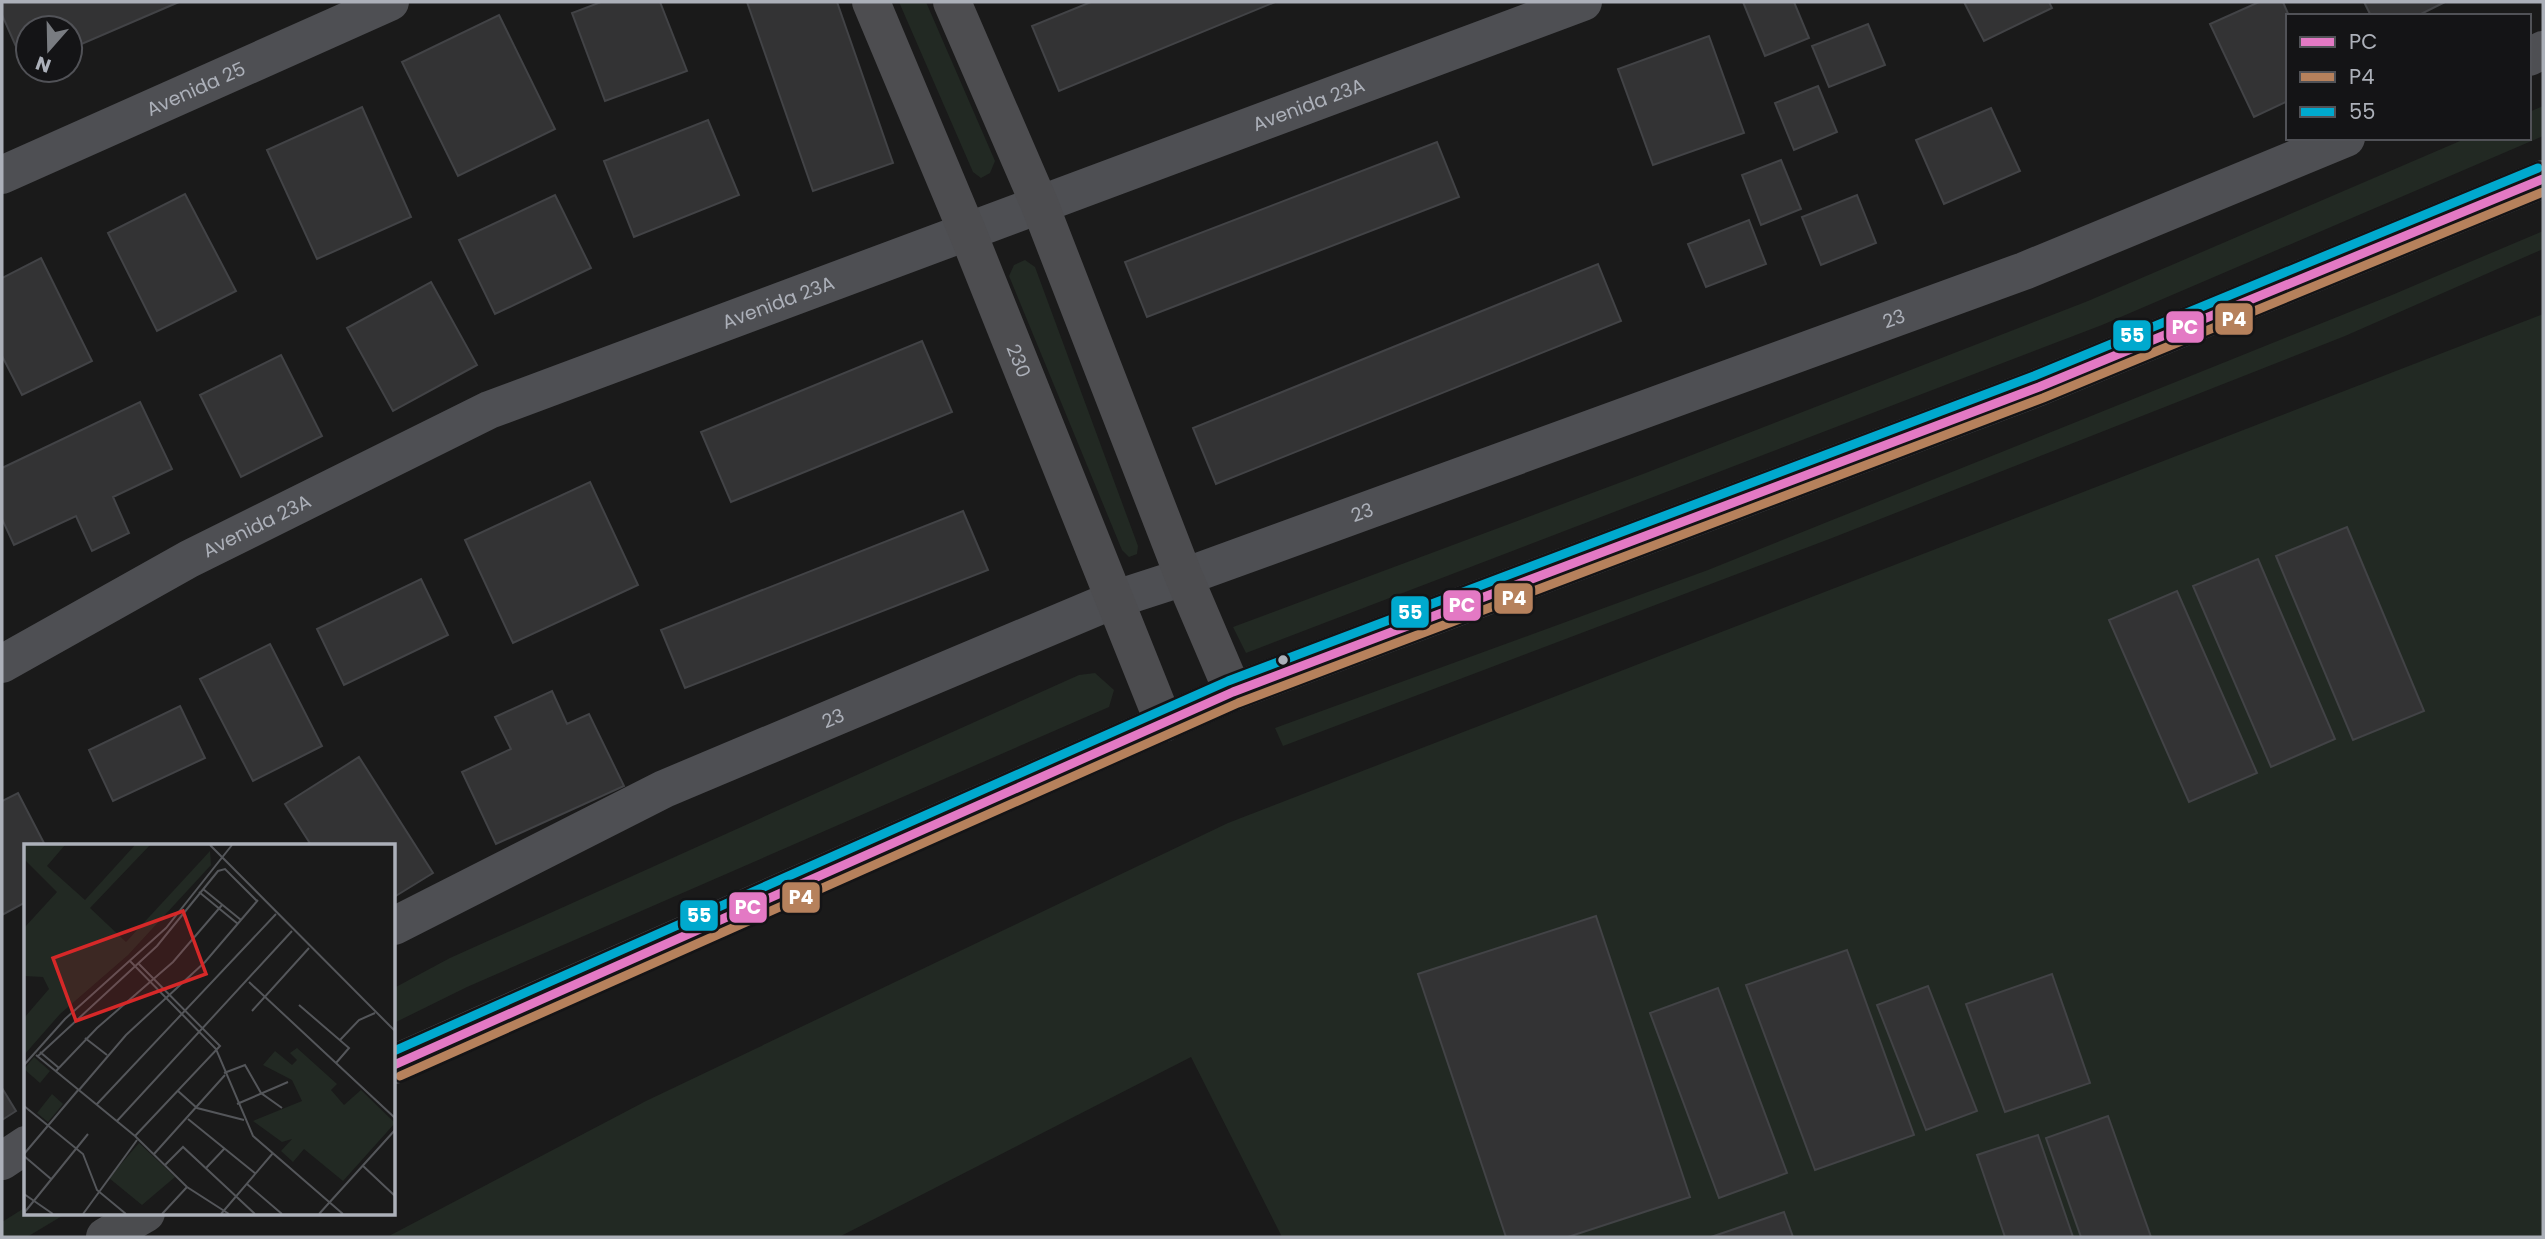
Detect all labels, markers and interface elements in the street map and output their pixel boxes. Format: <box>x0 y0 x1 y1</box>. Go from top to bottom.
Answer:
north arrow <box>14 14 84 84</box>
legend <box>2286 14 2531 140</box>
text: PC <box>2349 27 2377 56</box>
text: N <box>32 49 55 80</box>
street label: Avenida 25 <box>142 55 250 123</box>
text: P4 <box>2349 62 2374 91</box>
street label: Avenida 23A <box>1249 72 1369 138</box>
text: 55 <box>2349 97 2375 126</box>
street label: Avenida 23A <box>718 269 838 336</box>
street label: 23 <box>1879 302 1909 335</box>
line badge: P4 <box>2214 302 2254 336</box>
text: P4 <box>2222 306 2246 333</box>
line badge: PC <box>2165 310 2205 344</box>
text: PC <box>2172 314 2198 341</box>
line badge: 55 <box>2112 319 2152 352</box>
text: 55 <box>2120 322 2144 349</box>
street label: 230 <box>1000 340 1037 382</box>
street label: Avenida 23A <box>198 487 316 564</box>
street label: 23 <box>1347 496 1377 529</box>
line badge: P4 <box>1493 582 1534 615</box>
text: P4 <box>1502 585 1526 612</box>
line badge: PC <box>1442 589 1482 622</box>
text: PC <box>1449 592 1475 619</box>
line badge: 55 <box>1390 595 1430 629</box>
text: 55 <box>1398 599 1422 626</box>
unlabelled marker <box>1276 653 1290 667</box>
street label: 23 <box>818 702 849 735</box>
inset map <box>24 844 396 1214</box>
line badge: P4 <box>781 881 821 914</box>
text: P4 <box>789 884 813 911</box>
line badge: PC <box>728 891 768 924</box>
text: PC <box>735 894 761 921</box>
line badge: 55 <box>679 899 719 932</box>
text: 55 <box>687 902 711 929</box>

